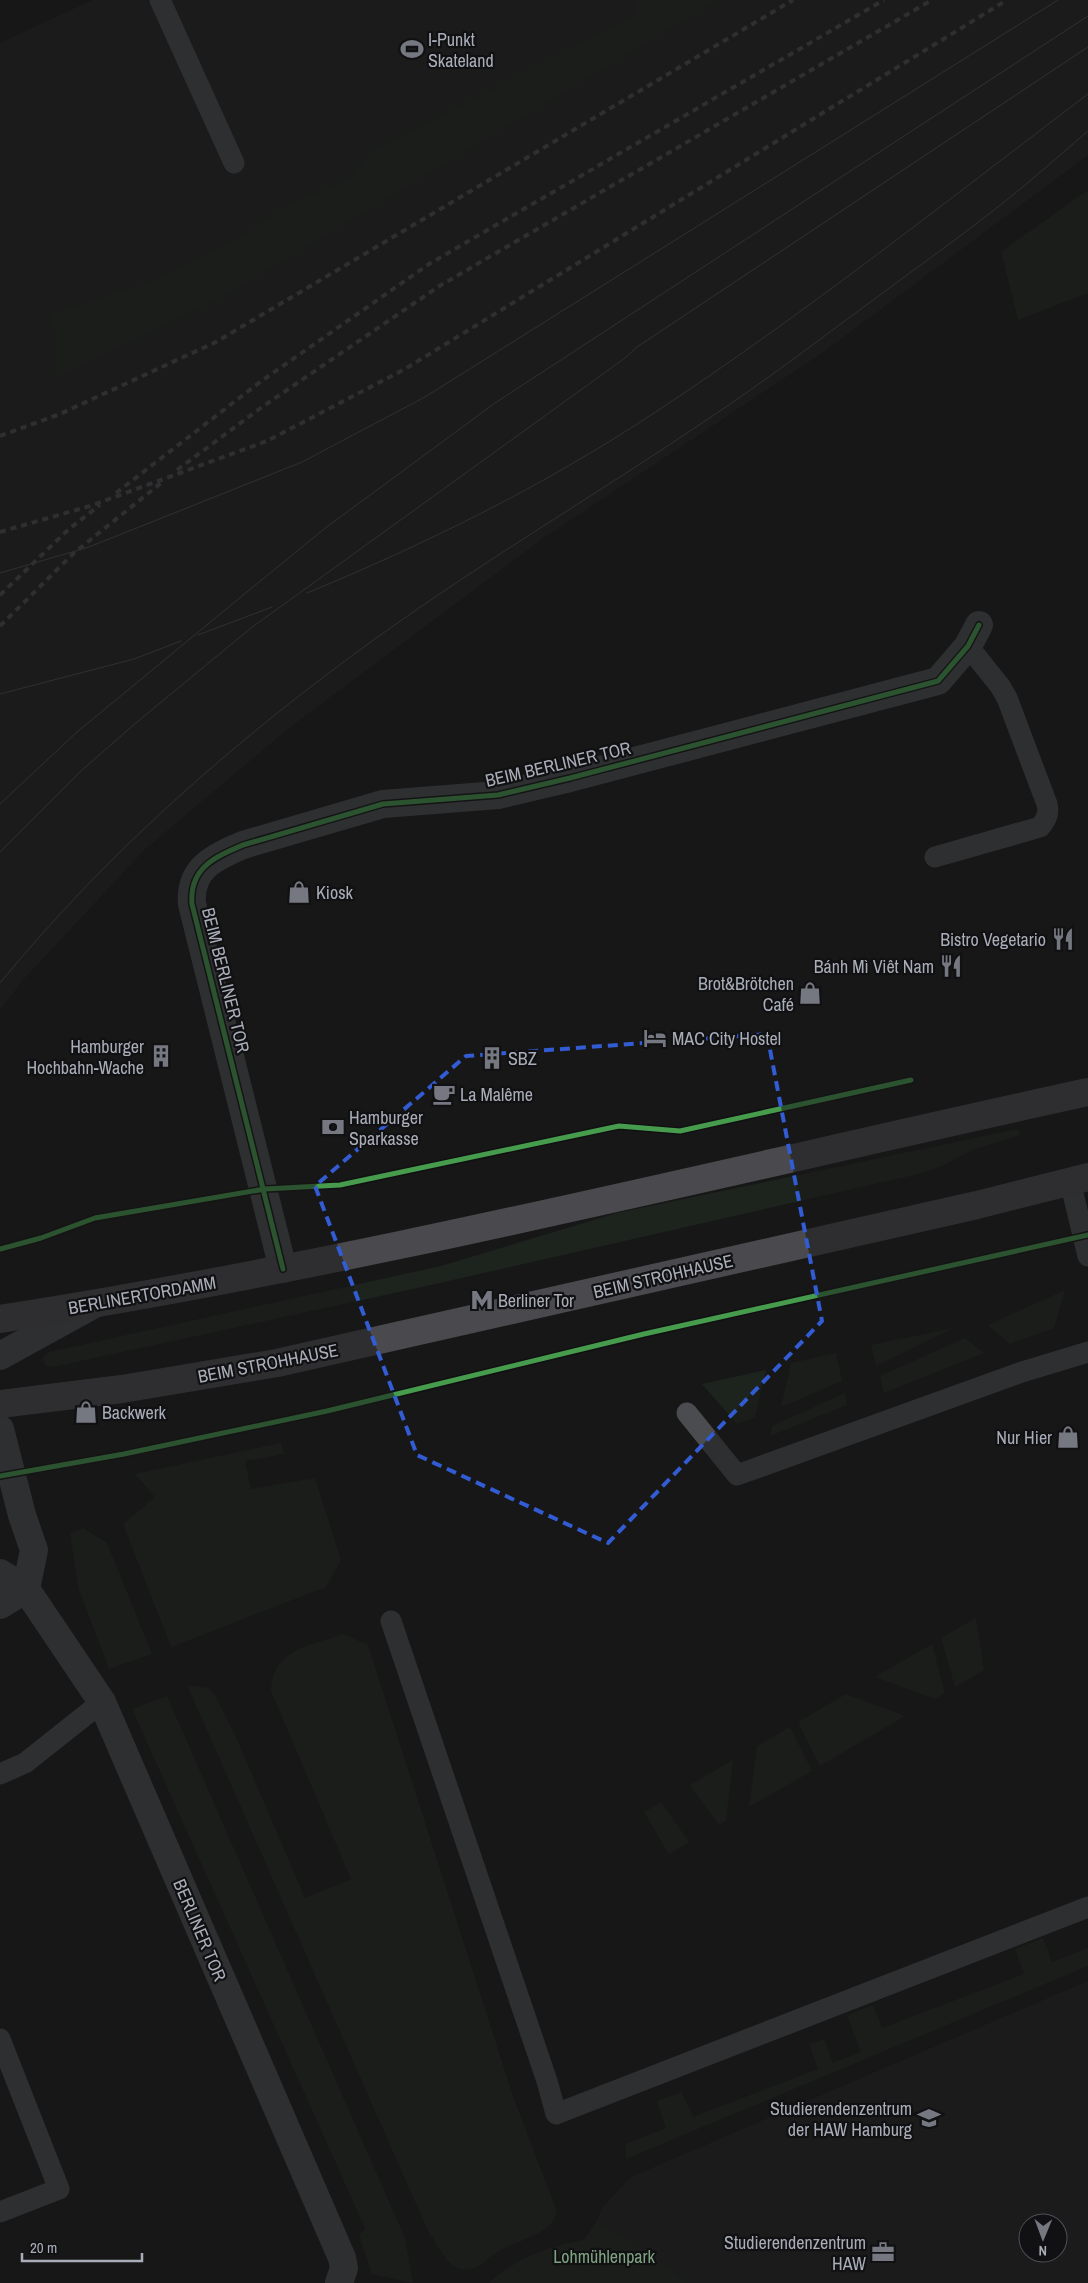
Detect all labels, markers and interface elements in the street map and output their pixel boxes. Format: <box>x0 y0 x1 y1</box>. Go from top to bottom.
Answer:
place label: I-Punkt Skateland <box>428 27 494 73</box>
sports icon: I-Punkt Skateland <box>399 36 425 62</box>
street label: BEIM BERLINER TOR <box>483 735 634 793</box>
shop icon: Kiosk <box>286 879 312 905</box>
place label: Kiosk <box>316 880 354 905</box>
street label: BEIM BERLINER TOR <box>196 905 256 1056</box>
restaurant icon: Bistro Vegetario <box>1050 926 1076 952</box>
place label: Bistro Vegetario <box>940 927 1046 952</box>
restaurant icon: Bánh Mì Viêt Nam <box>938 953 964 979</box>
place label: Bánh Mì Viêt Nam <box>814 954 934 979</box>
place label: Brot&Brötchen Café <box>698 971 794 1017</box>
shop icon: Brot&Brötchen Café <box>797 980 823 1006</box>
hotel icon: MAC City Hostel <box>642 1025 668 1051</box>
place label: MAC City Hostel <box>672 1026 781 1051</box>
place label: Hamburger Hochbahn-Wache <box>26 1034 144 1080</box>
building icon: Hamburger Hochbahn-Wache <box>148 1043 174 1069</box>
building icon: SBZ <box>479 1045 505 1071</box>
place label: SBZ <box>508 1046 537 1071</box>
cafe icon: La Malême <box>431 1081 457 1107</box>
place label: La Malême <box>460 1082 533 1107</box>
place label: Hamburger Sparkasse <box>349 1105 423 1151</box>
bank icon: Hamburger Sparkasse <box>320 1114 346 1140</box>
street label: BEIM STROHHAUSE <box>591 1248 735 1304</box>
street label: BERLINERTORDAMM <box>66 1270 218 1320</box>
metro station icon: Berliner Tor <box>469 1287 495 1313</box>
place label: Berliner Tor <box>498 1288 574 1313</box>
street label: BEIM STROHHAUSE <box>196 1337 340 1389</box>
shop icon: Backwerk <box>73 1399 99 1425</box>
place label: Backwerk <box>102 1400 167 1425</box>
shop icon: Nur Hier <box>1055 1424 1081 1450</box>
place label: Nur Hier <box>996 1425 1052 1450</box>
street label: BERLINER TOR <box>167 1875 233 1985</box>
place label: Studierendenzentrum der HAW Hamburg <box>770 2096 913 2142</box>
school or university icon: Studierendenzentrum der HAW Hamburg <box>916 2105 942 2131</box>
north arrow <box>1018 2213 1068 2263</box>
scale bar <box>22 2230 142 2262</box>
place label: Studierendenzentrum HAW <box>724 2230 866 2276</box>
text: 20 m <box>30 2237 57 2258</box>
office icon: Studierendenzentrum HAW <box>870 2239 896 2265</box>
text: N <box>1038 2242 1047 2260</box>
park label: Lohmühlenpark <box>553 2244 655 2269</box>

